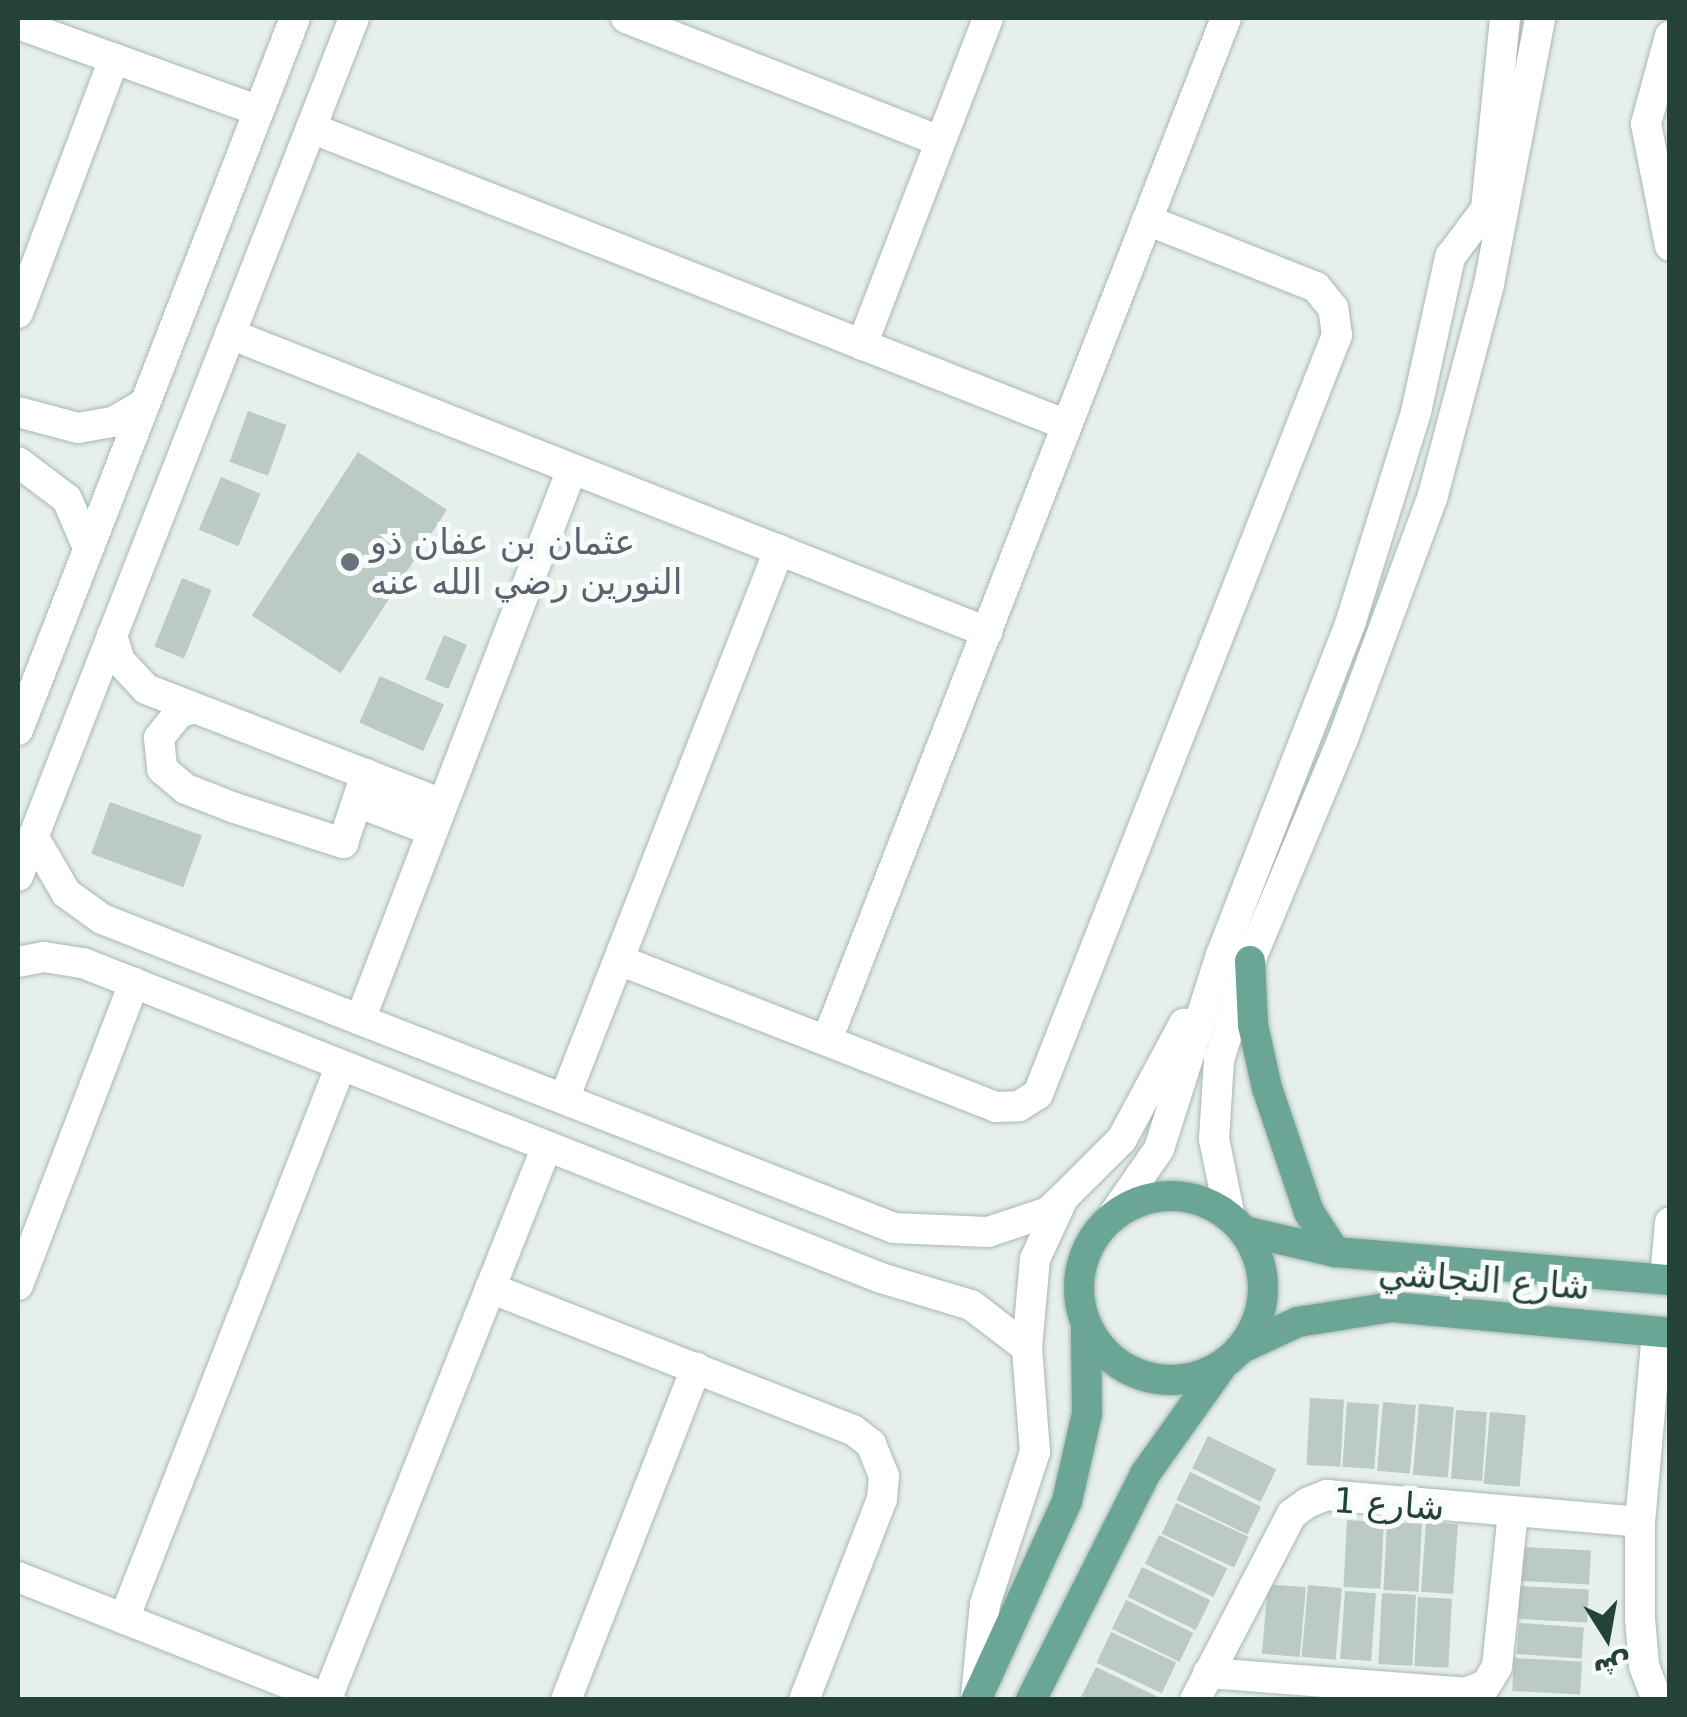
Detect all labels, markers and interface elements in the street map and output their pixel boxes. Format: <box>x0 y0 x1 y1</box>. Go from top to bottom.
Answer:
place label: عثمان بن عفان ذو النورين رضي الله عنه <box>370 521 682 603</box>
marker: عثمان بن عفان ذو النورين رضي الله عنه <box>339 551 361 573</box>
street label: شارع النجاشي <box>1377 1252 1591 1308</box>
street label: شارع 1 <box>1332 1479 1446 1529</box>
north arrow <box>1557 1587 1657 1687</box>
text: ش <box>1591 1647 1635 1687</box>

